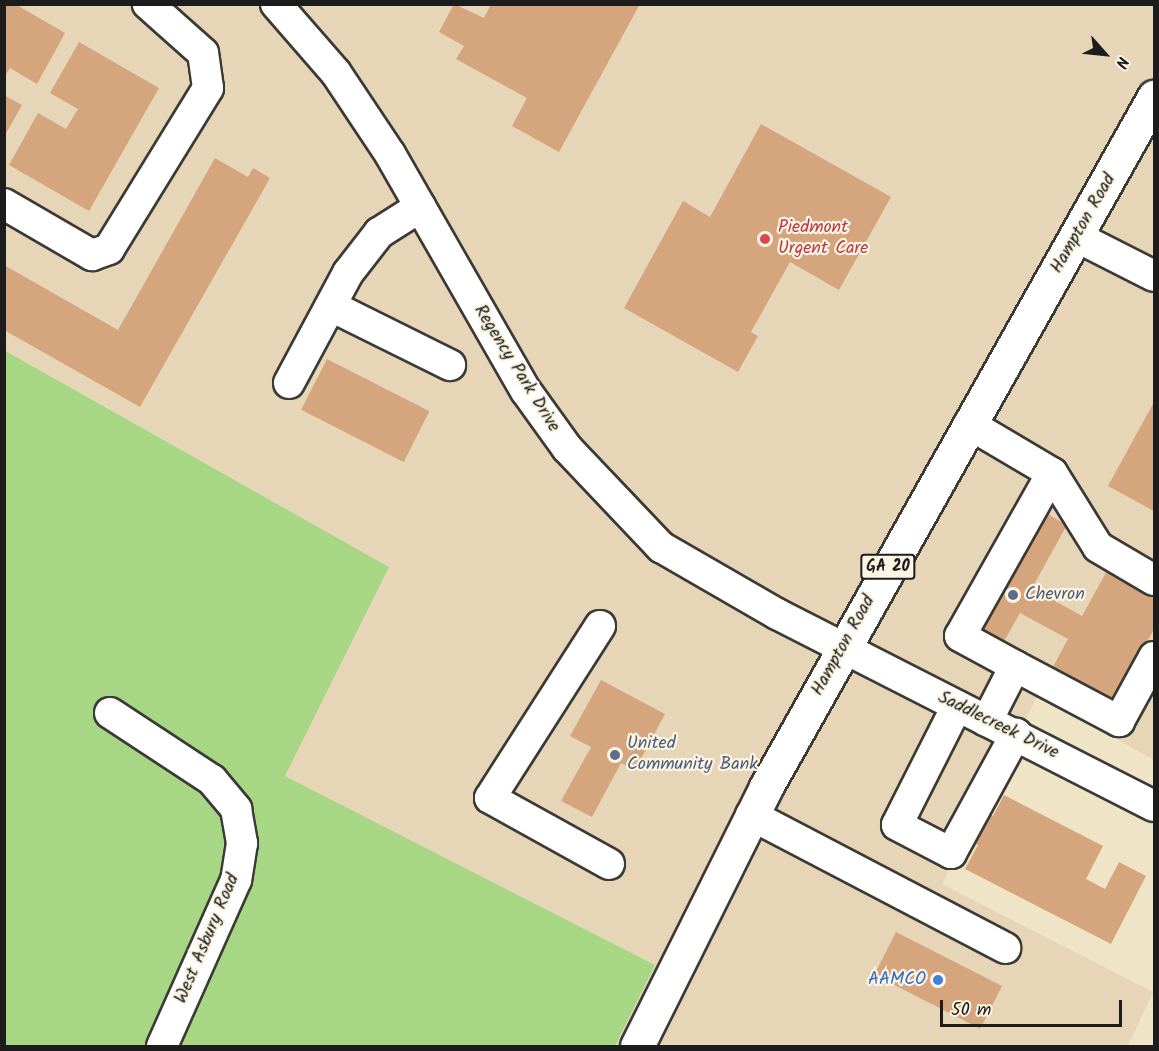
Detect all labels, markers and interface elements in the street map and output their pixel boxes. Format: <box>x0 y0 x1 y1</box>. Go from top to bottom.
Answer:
north arrow <box>1075 24 1135 84</box>
text: N <box>1108 52 1135 73</box>
street label: Hampton Road <box>1047 170 1121 278</box>
place label: Piedmont Urgent Care <box>778 218 868 260</box>
marker: Piedmont Urgent Care <box>756 230 774 248</box>
street label: Regency Park Drive <box>468 301 564 437</box>
road number: GA 20 <box>860 554 916 580</box>
place label: Chevron <box>1025 584 1085 606</box>
marker: Chevron <box>1006 588 1020 602</box>
street label: Hampton Road <box>808 592 880 700</box>
street label: Saddlecreek Drive <box>934 687 1062 765</box>
place label: United Community Bank <box>627 734 758 777</box>
marker: United Community Bank <box>608 748 622 762</box>
street label: West Asbury Road <box>171 871 245 1007</box>
place label: AAMCO <box>868 969 926 991</box>
marker: AAMCO <box>931 973 945 987</box>
scale bar <box>943 988 1124 1026</box>
text: 50 m <box>951 996 991 1025</box>

